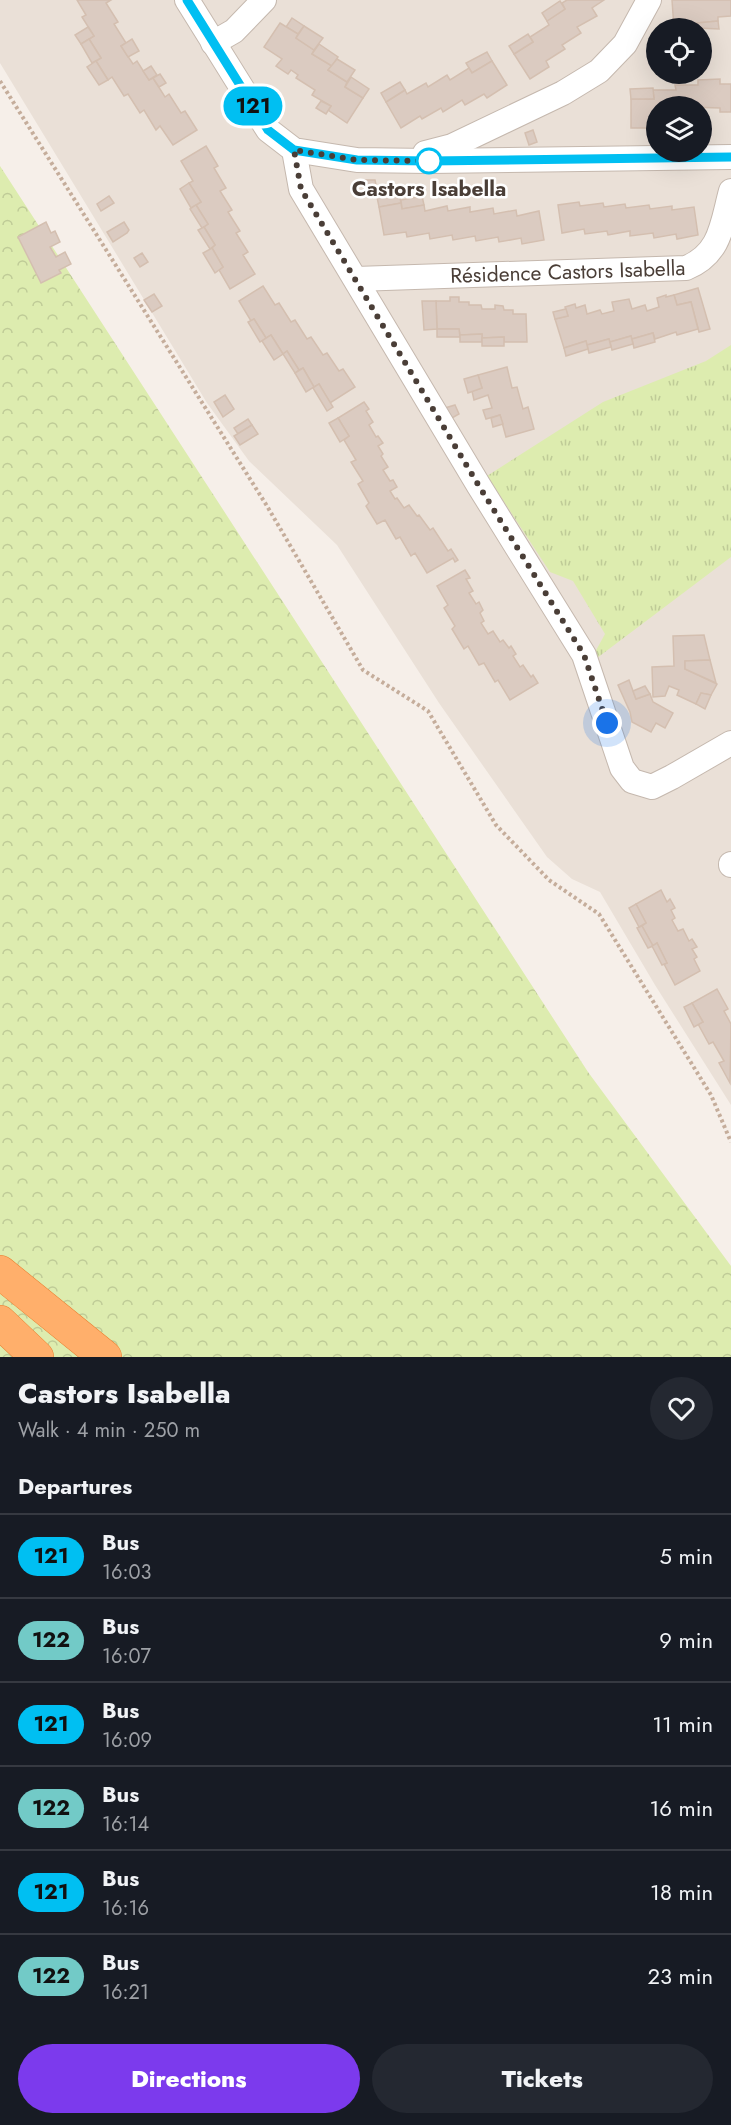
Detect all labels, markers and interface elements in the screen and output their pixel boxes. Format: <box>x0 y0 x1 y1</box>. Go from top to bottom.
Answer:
map controls <box>646 18 712 162</box>
button: locate <box>646 18 712 84</box>
line badge: 121 <box>218 86 288 126</box>
text: 121 <box>235 91 271 121</box>
button: layers <box>646 96 712 162</box>
marker: Castors Isabella <box>416 148 442 174</box>
place label: Castors Isabella <box>352 174 506 204</box>
street label: Résidence Castors Isabella <box>450 253 686 291</box>
your location <box>592 708 622 738</box>
text: Castors Isabella <box>18 1373 231 1414</box>
button: heart <box>650 1377 713 1440</box>
text: Walk · 4 min · 250 m <box>18 1416 200 1445</box>
text: Departures <box>18 1470 132 1502</box>
text: Bus <box>102 1526 139 1558</box>
text: 5 min <box>660 1540 713 1572</box>
text: 121 <box>33 1541 69 1571</box>
text: 16:03 <box>102 1558 151 1587</box>
text: Bus <box>102 1610 139 1642</box>
text: 9 min <box>659 1624 713 1656</box>
text: 122 <box>32 1625 70 1655</box>
text: 16:07 <box>102 1642 151 1671</box>
text: Bus <box>102 1694 139 1726</box>
text: 11 min <box>652 1708 713 1740</box>
text: 121 <box>33 1709 69 1739</box>
text: 16:09 <box>102 1726 152 1755</box>
text: Bus <box>102 1778 139 1810</box>
text: 16 min <box>649 1792 713 1824</box>
text: 122 <box>32 1793 70 1823</box>
text: 16:14 <box>102 1810 149 1839</box>
text: Bus <box>102 1862 139 1894</box>
text: 18 min <box>650 1876 713 1908</box>
text: 121 <box>33 1877 69 1907</box>
text: 16:16 <box>102 1894 149 1923</box>
text: Bus <box>102 1946 139 1978</box>
text: 23 min <box>647 1960 713 1992</box>
text: 122 <box>32 1961 70 1991</box>
text: 16:21 <box>102 1978 149 2007</box>
button: Directions <box>18 2044 360 2113</box>
button: Tickets <box>372 2044 713 2113</box>

